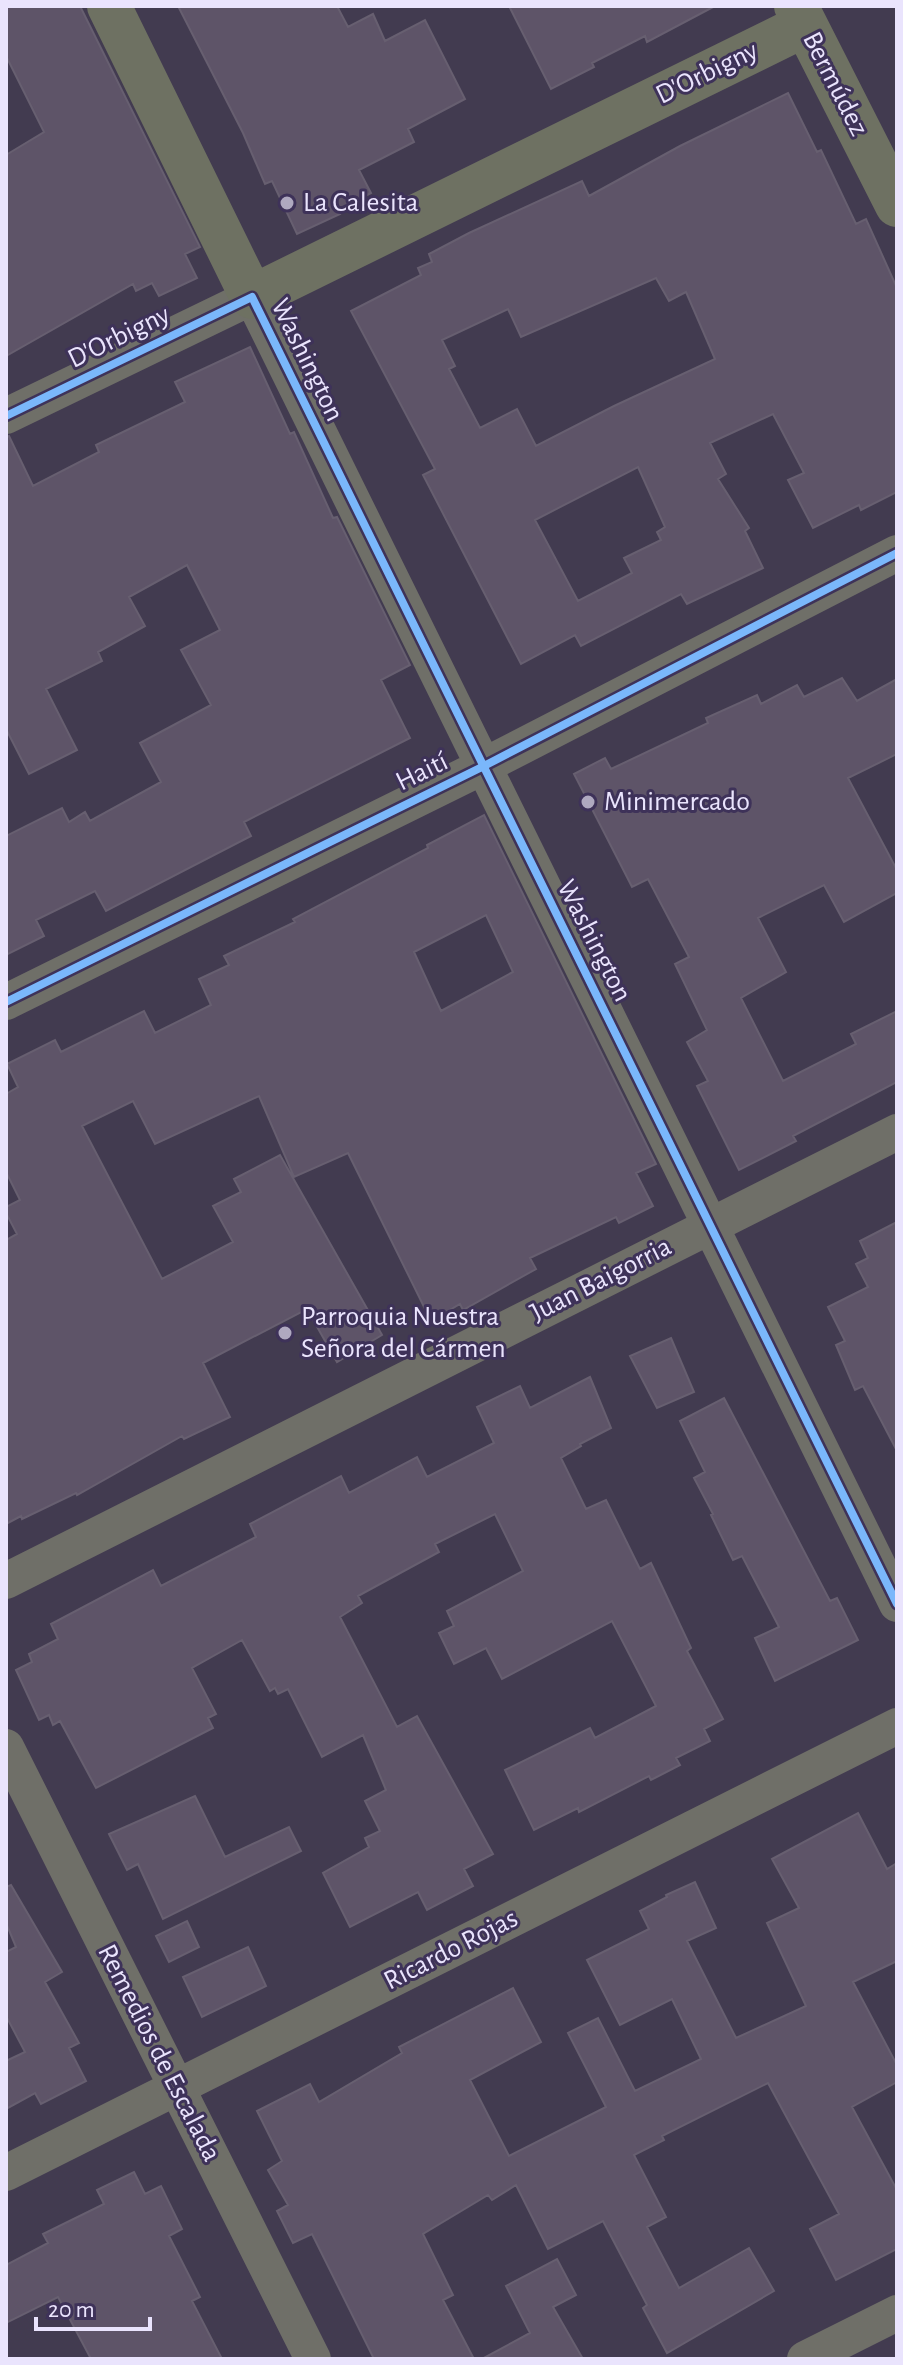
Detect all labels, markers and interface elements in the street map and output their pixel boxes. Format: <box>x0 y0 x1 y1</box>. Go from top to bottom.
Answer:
street label: Bermúdez <box>797 28 873 140</box>
street label: D'Orbigny <box>652 36 762 110</box>
place label: La Calesita <box>303 189 419 217</box>
marker: La Calesita <box>278 194 296 212</box>
street label: Washington <box>265 294 349 426</box>
street label: D'Orbigny <box>64 300 174 374</box>
street label: Haití <box>392 747 453 796</box>
place label: Minimercado <box>604 788 750 816</box>
marker: Minimercado <box>579 793 597 811</box>
street label: Washington <box>551 876 637 1006</box>
street label: Juan Baigorria <box>526 1233 676 1327</box>
place label: Parroquia Nuestra Señora del Cármen <box>301 1303 506 1363</box>
marker: Parroquia Nuestra Señora del Cármen <box>276 1324 294 1342</box>
street label: Ricardo Rojas <box>379 1904 523 1996</box>
street label: Remedios de Escalada <box>92 1940 226 2166</box>
scale bar <box>36 2281 150 2331</box>
text: 20 m <box>48 2298 95 2322</box>

